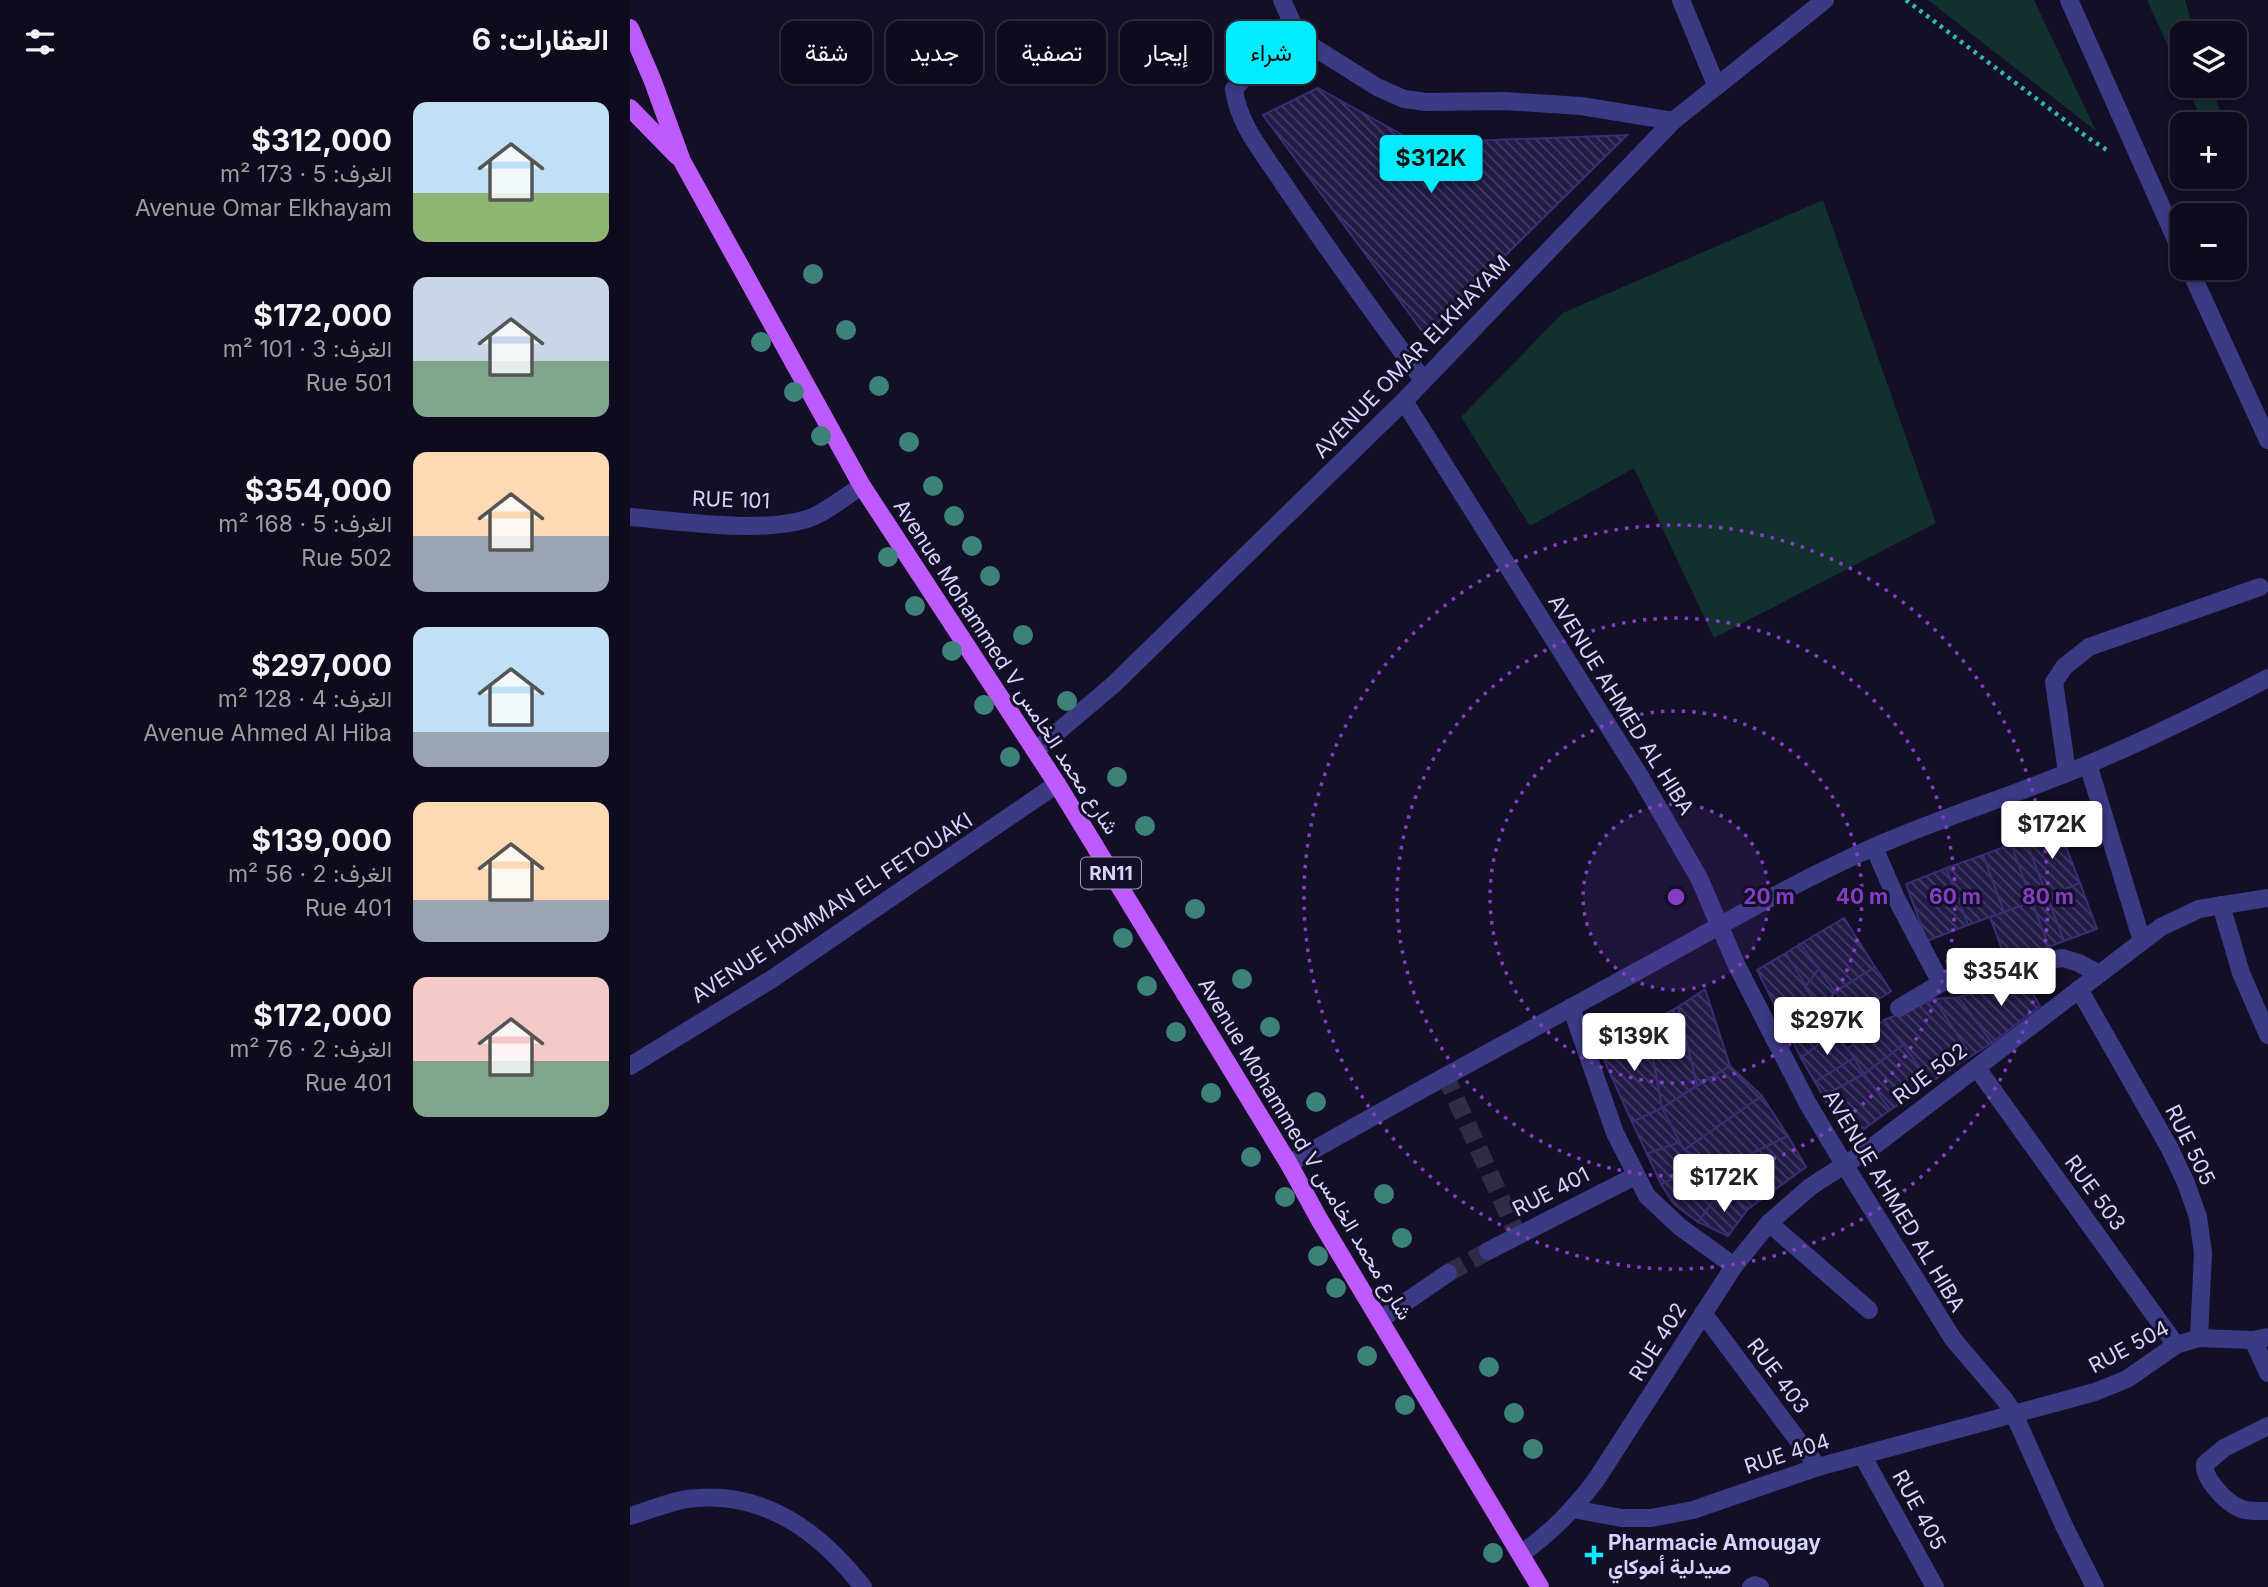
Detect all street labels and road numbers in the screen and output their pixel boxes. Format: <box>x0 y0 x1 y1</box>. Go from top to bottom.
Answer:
street label: AVENUE OMAR ELKHAYAM <box>1308 250 1515 463</box>
street label: RUE 101 <box>692 486 770 513</box>
street label: Avenue Mohammed V شارع محمد الخامس <box>887 495 1124 840</box>
street label: AVENUE AHMED AL HIBA <box>1543 590 1699 819</box>
street label: AVENUE HOMMAN EL FETOUAKI <box>687 807 977 1008</box>
road number: RN11 <box>1081 858 1141 888</box>
street label: Avenue Mohammed V شارع محمد الخامس <box>1191 973 1418 1325</box>
street label: RUE 502 <box>1888 1038 1972 1110</box>
street label: AVENUE AHMED AL HIBA <box>1818 1085 1971 1316</box>
street label: RUE 505 <box>2160 1100 2221 1189</box>
street label: RUE 503 <box>2060 1150 2131 1235</box>
street label: RUE 401 <box>1508 1162 1593 1222</box>
street label: RUE 402 <box>1624 1298 1691 1385</box>
street label: RUE 504 <box>2084 1315 2173 1378</box>
street label: RUE 403 <box>1742 1333 1815 1418</box>
street label: RUE 404 <box>1741 1428 1833 1479</box>
street label: RUE 405 <box>1887 1466 1952 1554</box>

